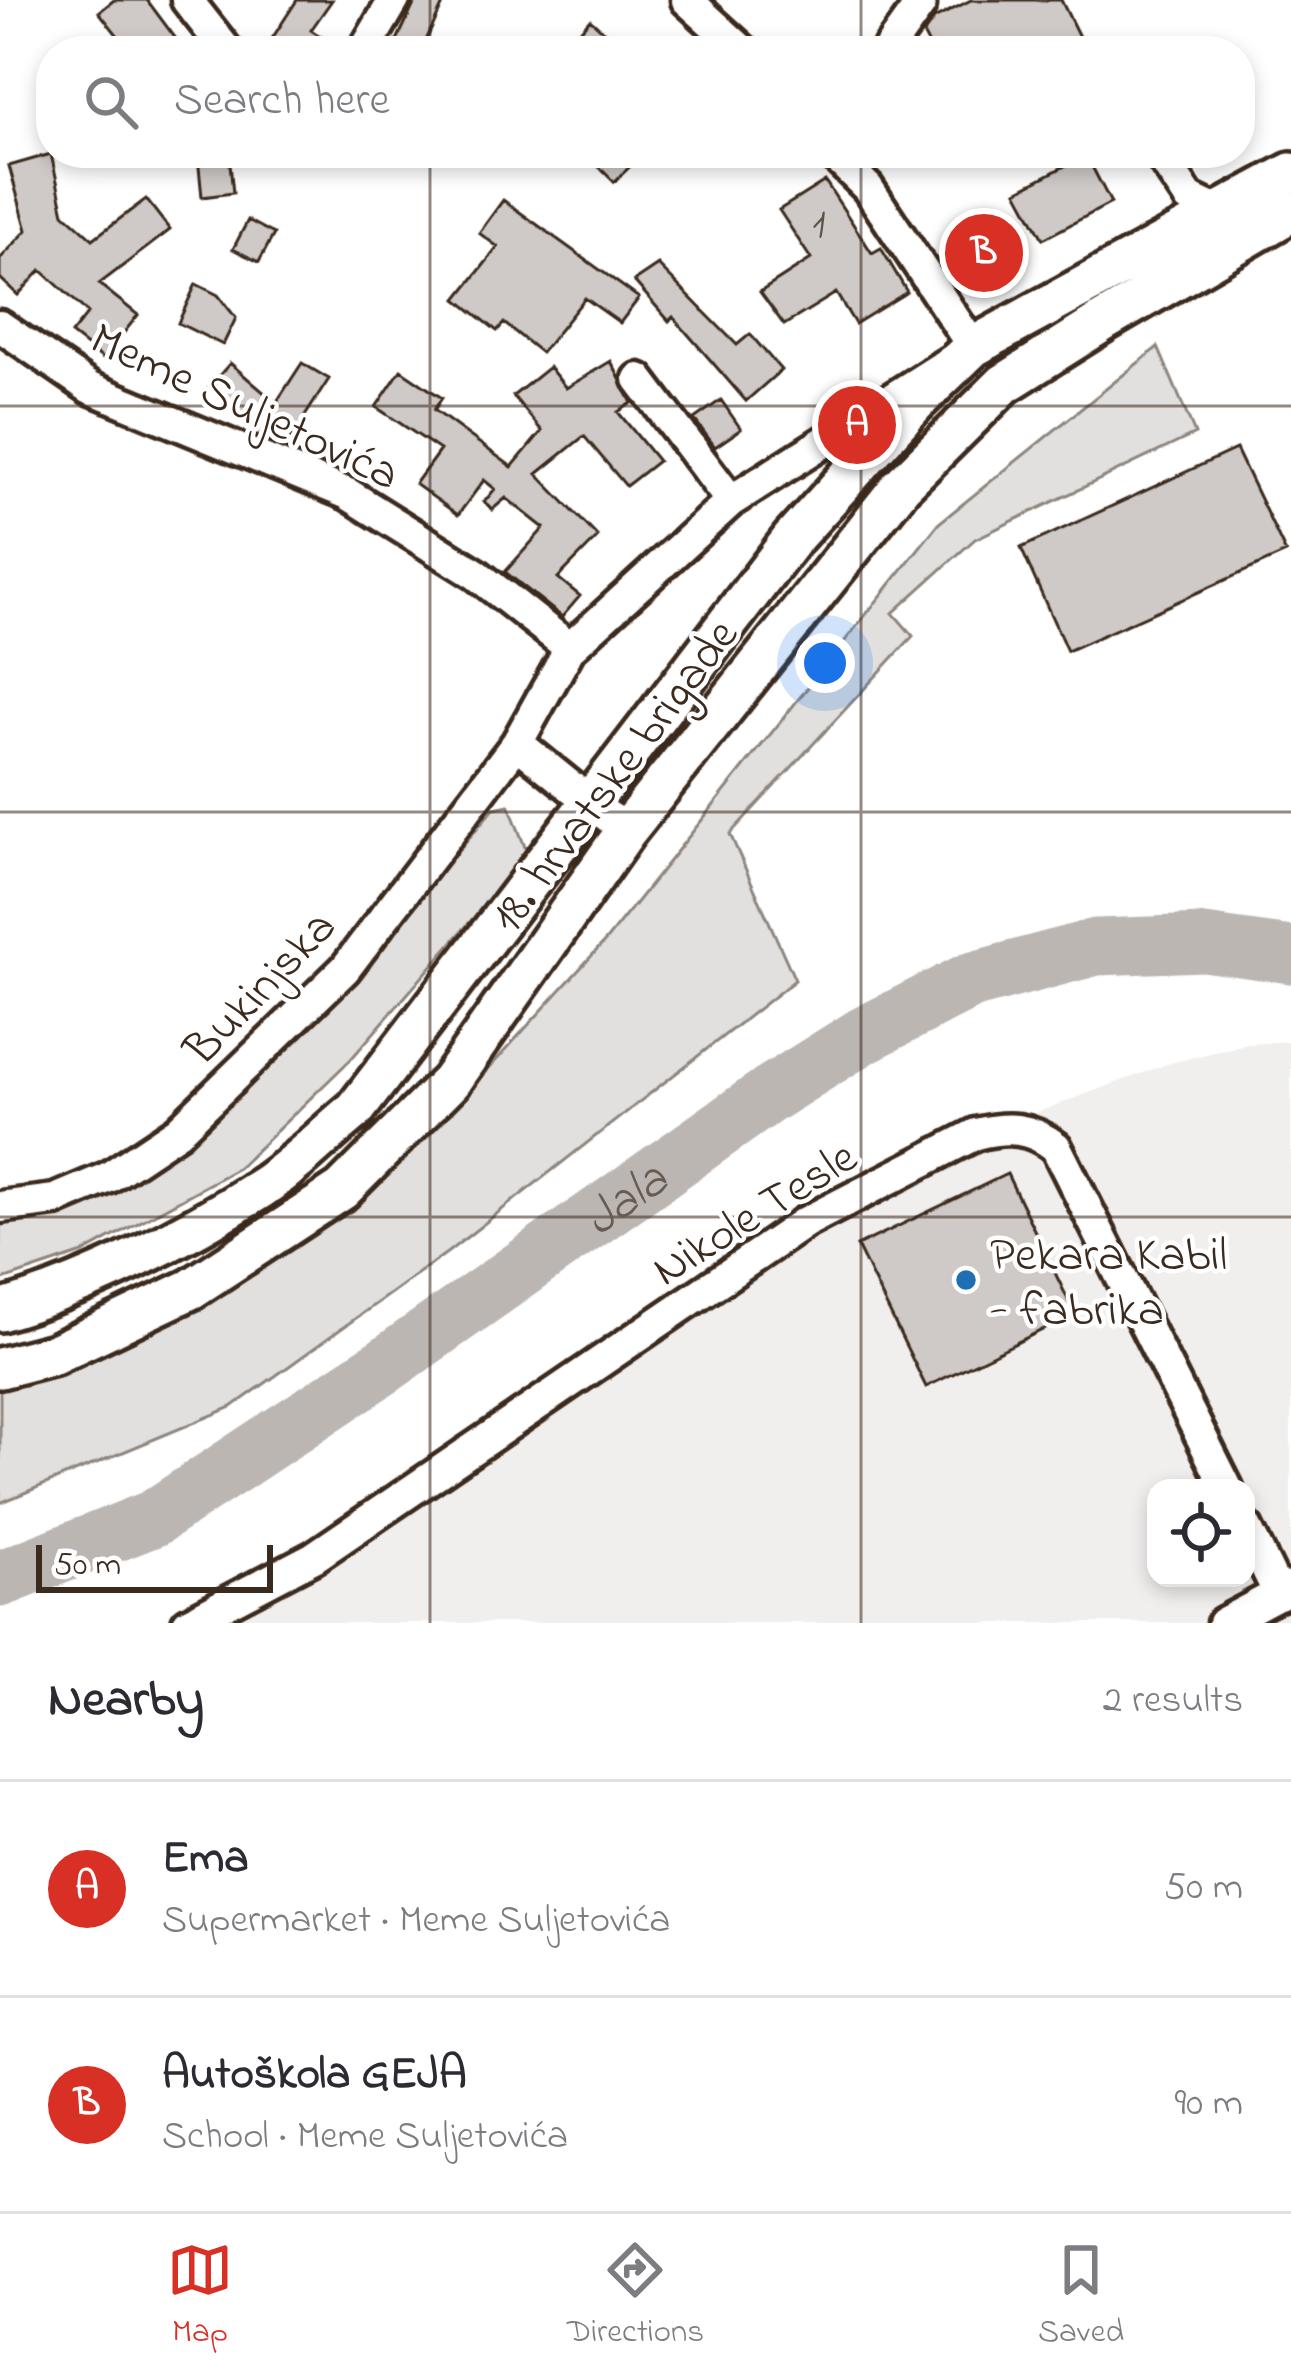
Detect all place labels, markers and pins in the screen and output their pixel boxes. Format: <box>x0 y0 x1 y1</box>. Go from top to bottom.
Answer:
pin: B <box>945 208 1023 298</box>
pin: A <box>818 380 896 470</box>
place label: Pekara Kabil - fabrika <box>990 1222 1227 1347</box>
marker: Pekara Kabil - fabrika <box>953 1267 979 1293</box>

